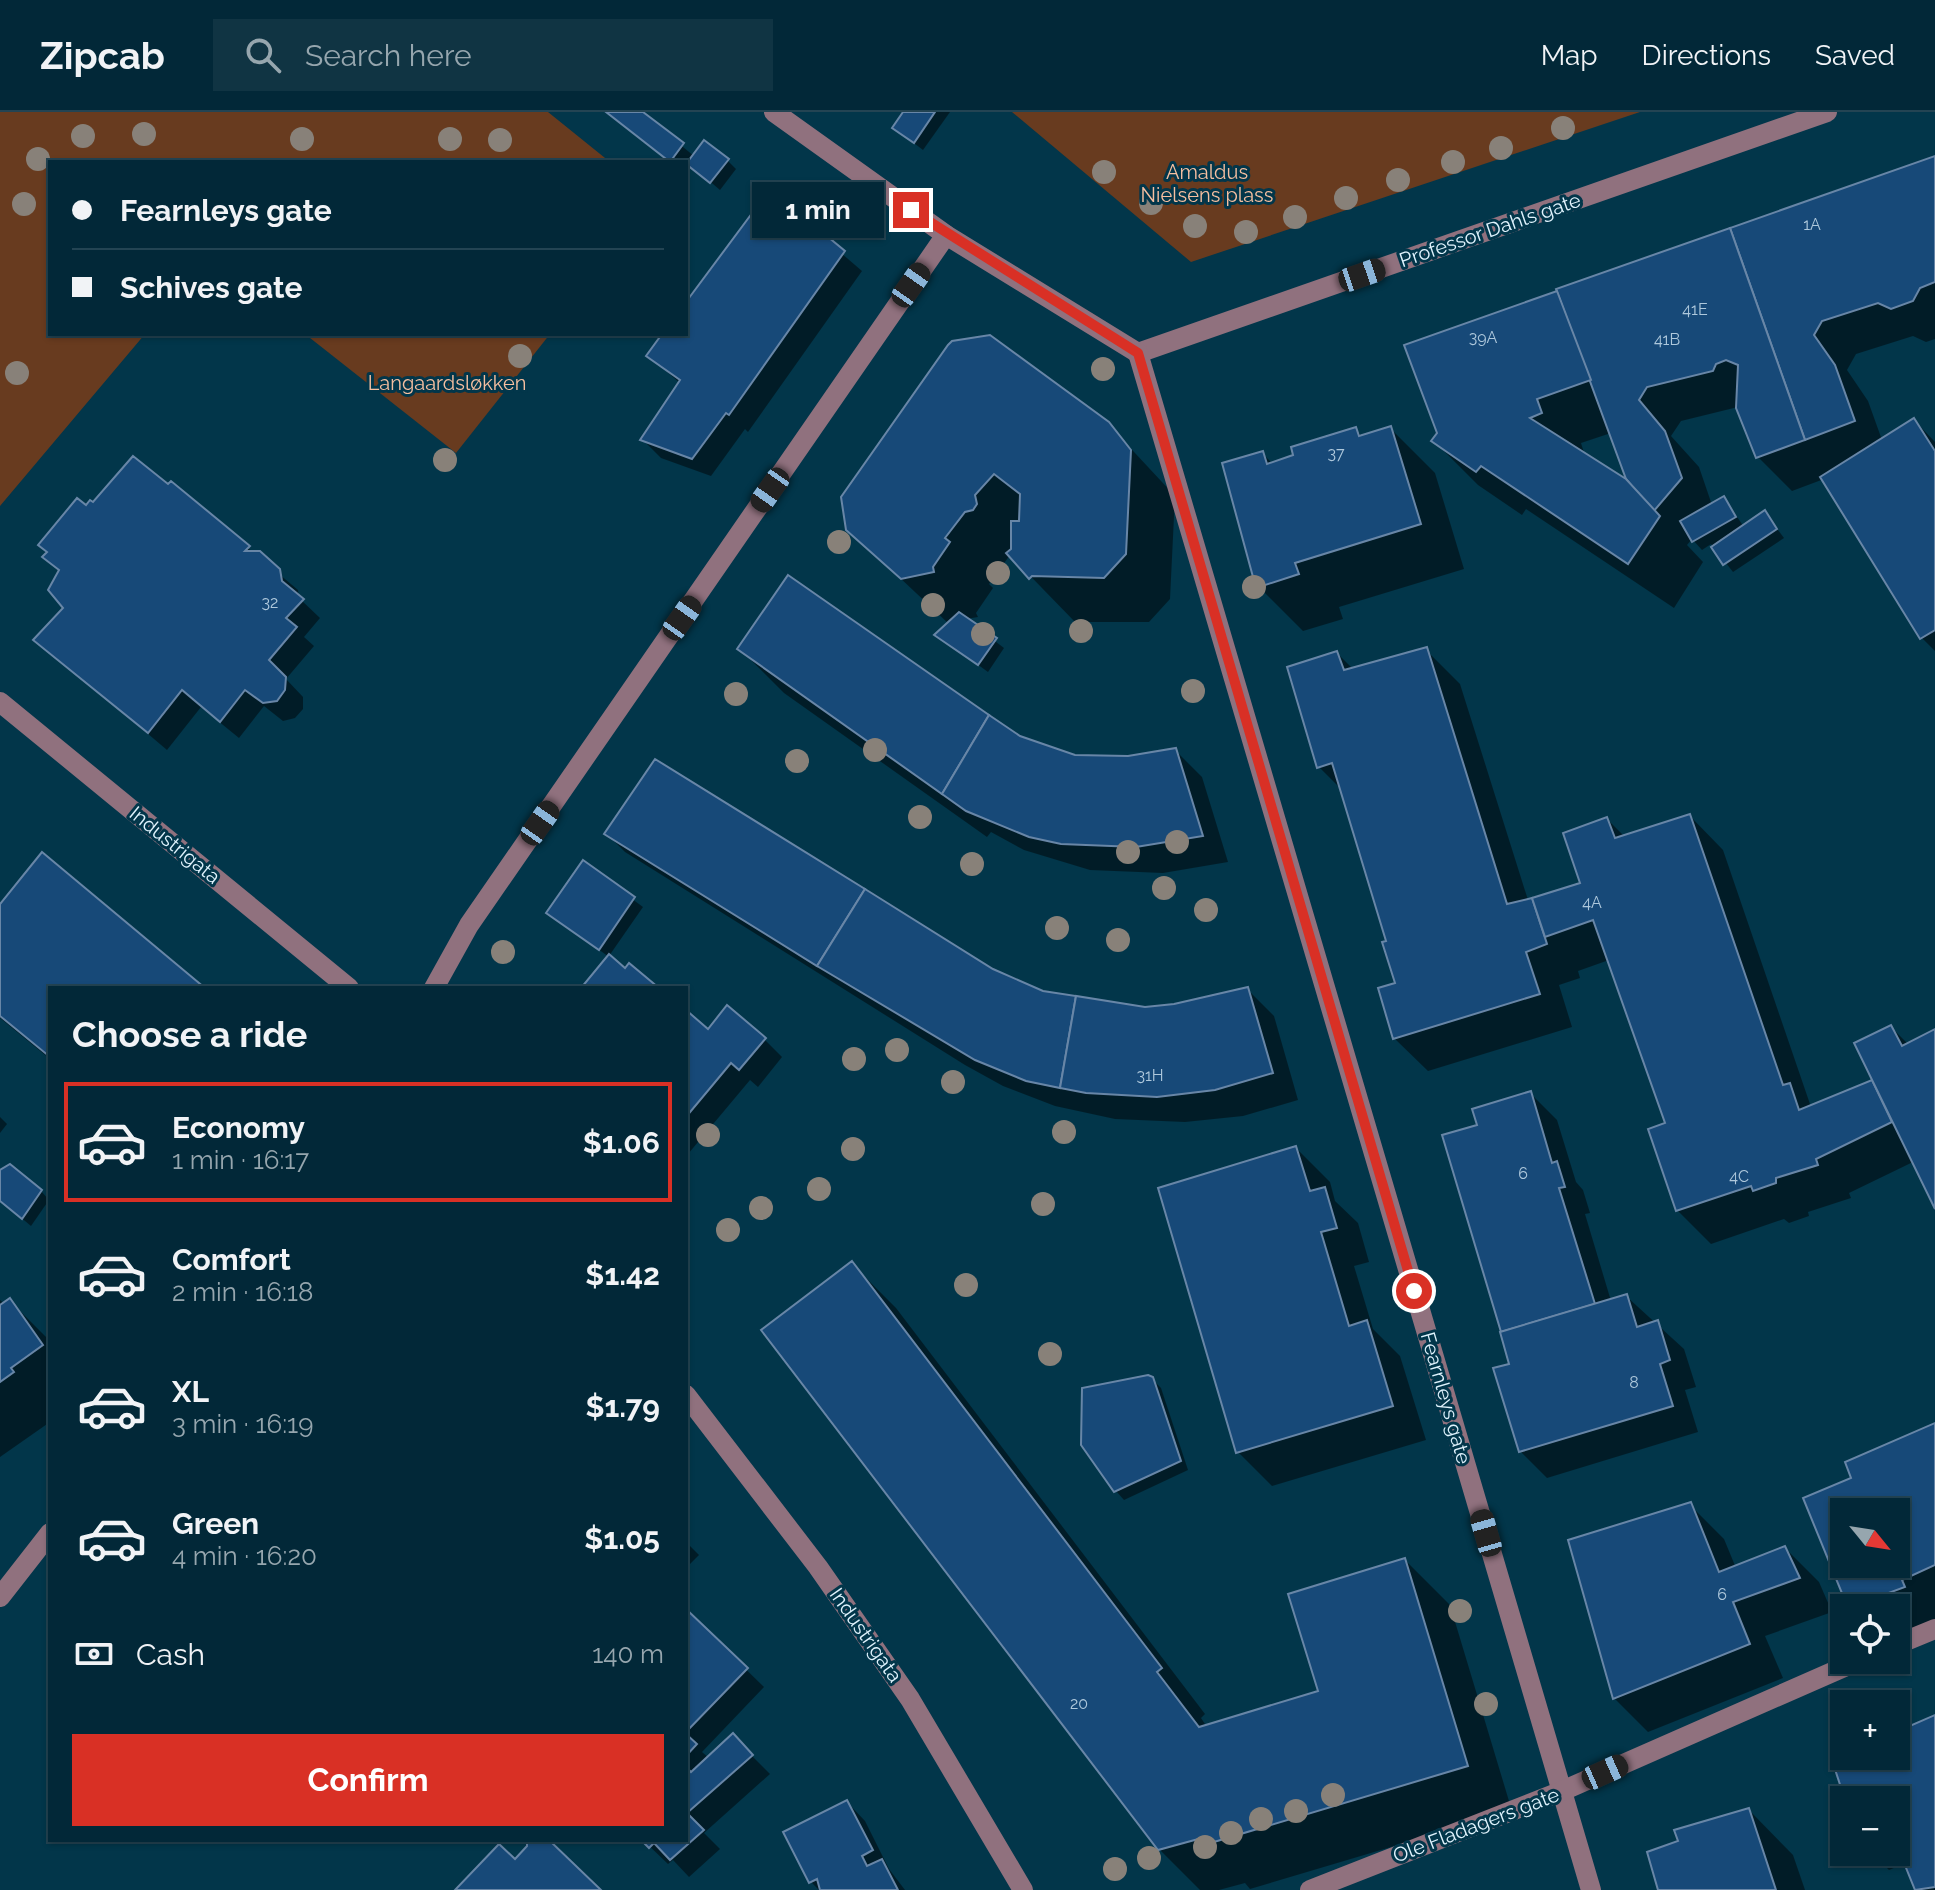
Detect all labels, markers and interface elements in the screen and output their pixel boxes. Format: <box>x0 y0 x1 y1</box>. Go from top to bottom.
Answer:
search box <box>213 19 773 91</box>
text: Zipcab <box>40 33 165 78</box>
icon: search <box>241 33 285 77</box>
text: Search here <box>305 38 472 73</box>
text: Map <box>1541 39 1598 72</box>
text: Directions <box>1642 39 1771 72</box>
text: Saved <box>1815 39 1895 72</box>
park label: Amaldus Nielsens plass <box>1141 160 1273 207</box>
callout: 1 min <box>751 182 883 238</box>
street label: Professor Dahls gate <box>1396 188 1584 272</box>
route end <box>893 192 929 228</box>
text: Fearnleys gate <box>120 193 332 228</box>
text: 1 min <box>785 195 851 225</box>
house number: 1A <box>1803 215 1821 234</box>
car <box>1335 256 1389 294</box>
car <box>887 258 935 312</box>
text: Schives gate <box>120 270 302 305</box>
house number: 41E <box>1682 300 1708 319</box>
house number: 39A <box>1469 328 1498 347</box>
house number: 41B <box>1654 330 1680 349</box>
park label: Langaardsløkken <box>368 371 526 395</box>
house number: 37 <box>1327 444 1345 463</box>
car <box>746 463 794 517</box>
car <box>658 591 706 645</box>
house number: 32 <box>262 593 278 612</box>
car <box>516 796 564 850</box>
street label: Industrigata <box>125 801 225 889</box>
house number: 4A <box>1582 893 1602 912</box>
text: Choose a ride <box>72 1013 307 1055</box>
house number: 31H <box>1136 1066 1164 1085</box>
icon: car <box>76 1106 148 1178</box>
text: Economy <box>172 1110 305 1145</box>
text: $1.06 <box>583 1125 660 1160</box>
text: 1 min · 16:17 <box>172 1145 309 1175</box>
house number: 6 <box>1518 1164 1528 1183</box>
house number: 4C <box>1729 1167 1749 1186</box>
icon: car <box>76 1238 148 1310</box>
text: Comfort <box>172 1242 291 1277</box>
text: $1.42 <box>585 1257 660 1292</box>
route start <box>1396 1273 1432 1309</box>
text: 2 min · 16:18 <box>172 1277 313 1307</box>
street label: Fearnleys gate <box>1416 1329 1476 1467</box>
icon: car <box>76 1370 148 1442</box>
house number: 8 <box>1629 1373 1639 1392</box>
text: XL <box>172 1374 209 1409</box>
text: $1.79 <box>586 1389 660 1424</box>
text: 3 min · 16:19 <box>172 1409 313 1439</box>
north arrow <box>1830 1498 1910 1578</box>
map controls <box>1830 1498 1910 1866</box>
icon: car <box>76 1502 148 1574</box>
text: Green <box>172 1506 259 1541</box>
car <box>1468 1507 1504 1559</box>
text: $1.05 <box>584 1521 660 1556</box>
text: 4 min · 16:20 <box>172 1541 317 1571</box>
street label: Industrigata <box>825 1583 907 1687</box>
house number: 6 <box>1717 1585 1727 1604</box>
button: locate <box>1830 1594 1910 1674</box>
icon: cash <box>72 1632 116 1676</box>
text: Cash <box>136 1637 205 1672</box>
text: 140 m <box>592 1639 664 1669</box>
button: + <box>1830 1690 1910 1770</box>
house number: 20 <box>1070 1694 1088 1713</box>
button: Confirm <box>72 1734 664 1826</box>
car <box>1578 1751 1632 1793</box>
street label: Ole Fladagers gate <box>1390 1782 1563 1868</box>
button: − <box>1830 1786 1910 1866</box>

